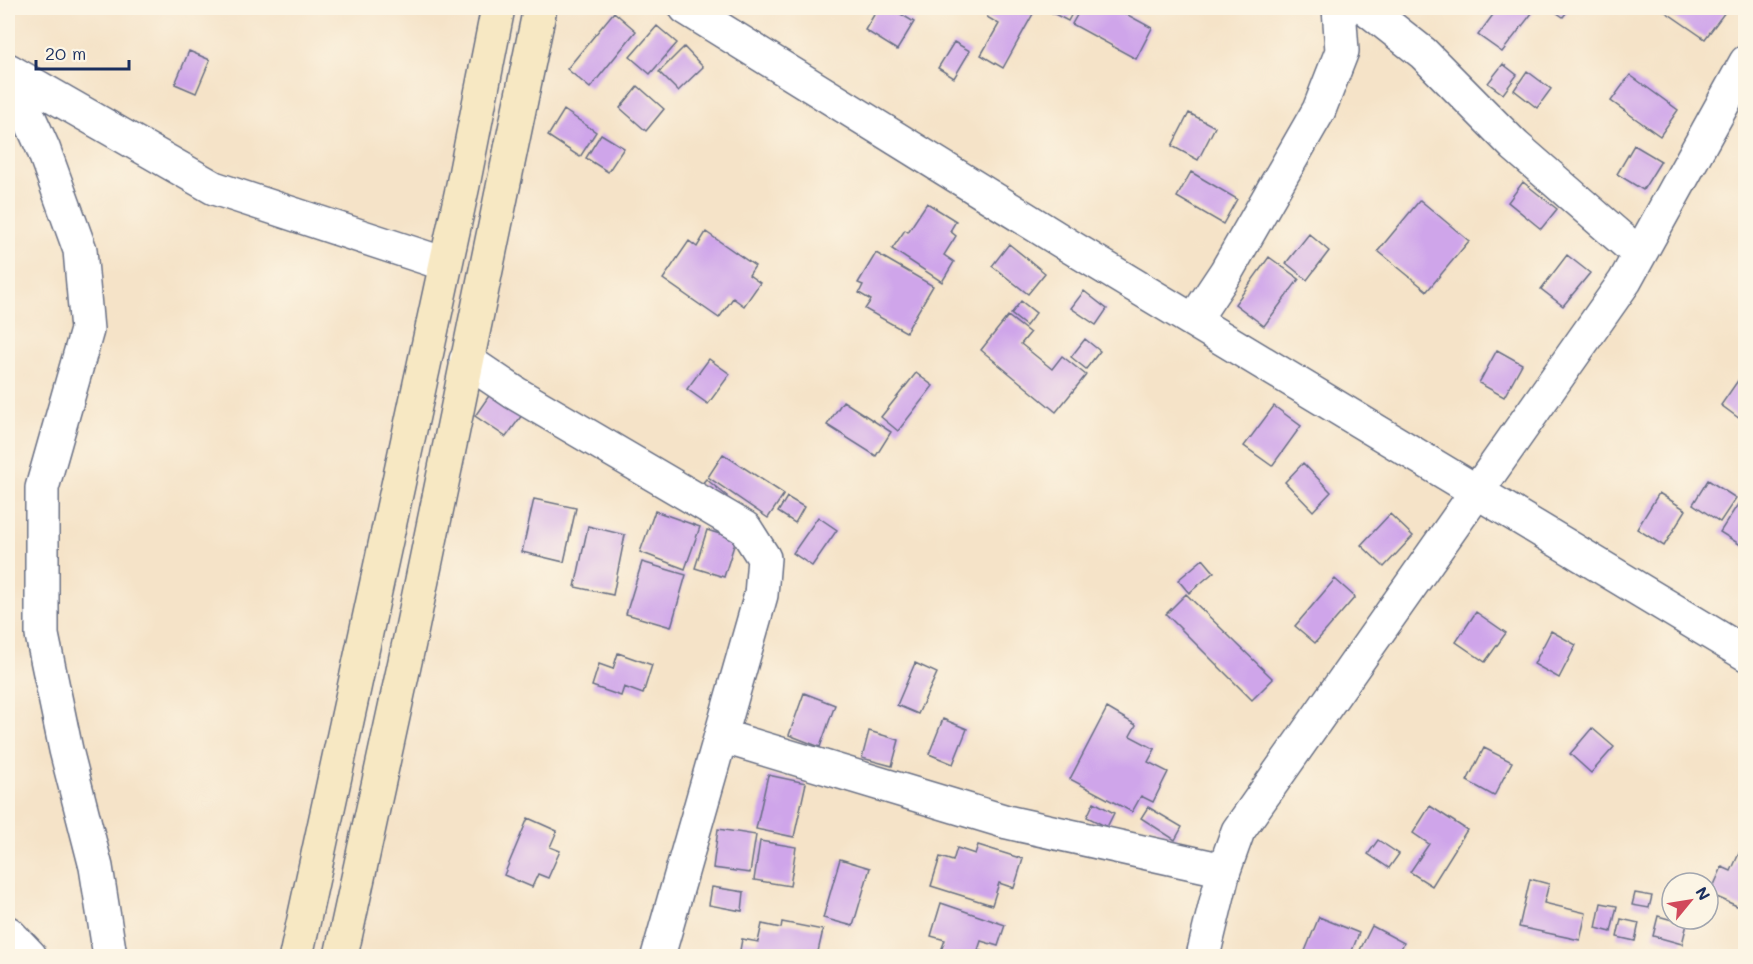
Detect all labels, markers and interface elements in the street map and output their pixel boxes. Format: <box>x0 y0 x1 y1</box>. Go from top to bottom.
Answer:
scale bar <box>36 33 129 71</box>
text: 20 m <box>45 41 86 65</box>
north arrow <box>1660 871 1720 931</box>
text: N <box>1691 883 1716 904</box>

